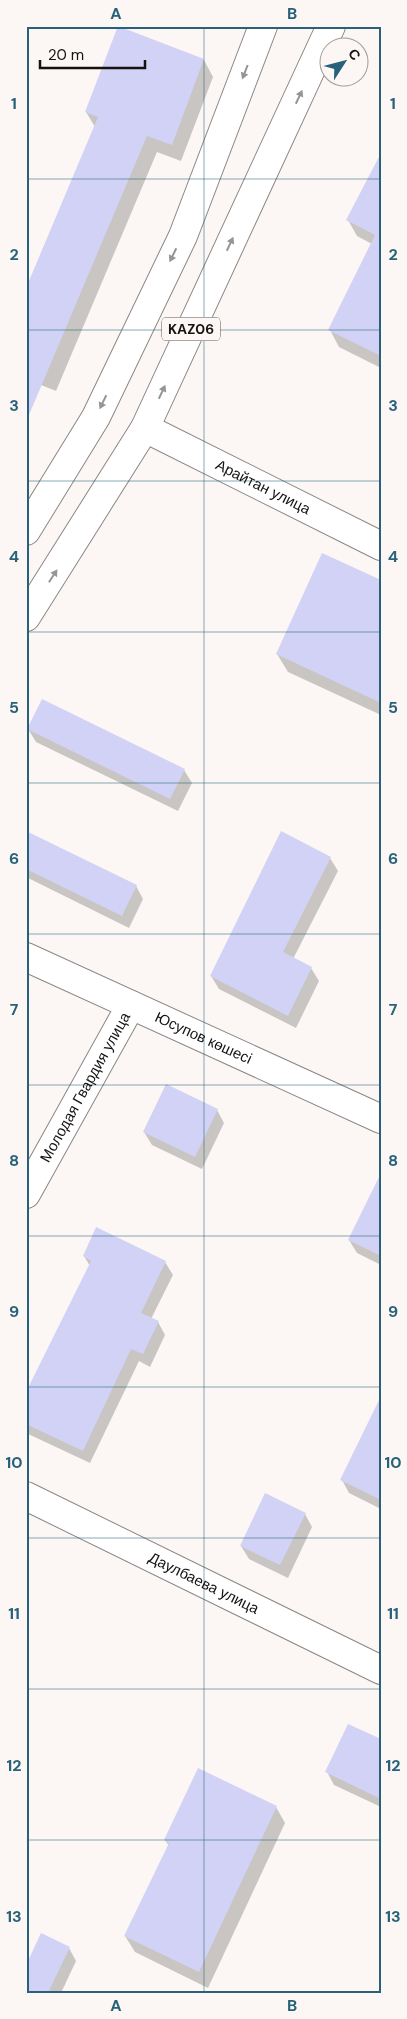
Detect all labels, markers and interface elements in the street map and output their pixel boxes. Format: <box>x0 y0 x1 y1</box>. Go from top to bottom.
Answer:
text: A <box>110 3 122 24</box>
text: B <box>287 3 297 24</box>
scale bar <box>40 38 145 70</box>
north arrow <box>320 38 370 88</box>
text: 20 m <box>48 45 84 65</box>
text: С <box>344 45 365 64</box>
one-way arrow <box>241 65 249 79</box>
one-way arrow <box>295 90 303 104</box>
text: 1 <box>11 93 17 114</box>
text: 1 <box>390 93 396 114</box>
one-way arrow <box>226 237 234 251</box>
text: 2 <box>9 244 19 265</box>
text: 2 <box>388 244 398 265</box>
one-way arrow <box>169 248 177 263</box>
road number: KАZ06 <box>162 318 220 340</box>
one-way arrow <box>158 384 166 399</box>
text: 3 <box>9 395 19 416</box>
one-way arrow <box>99 395 107 409</box>
text: 3 <box>388 395 398 416</box>
street label: Арайтан улица <box>212 455 315 519</box>
text: 4 <box>9 546 19 567</box>
text: 4 <box>388 546 398 567</box>
one-way arrow <box>48 570 57 583</box>
text: 5 <box>9 697 19 718</box>
text: 5 <box>388 697 398 718</box>
text: 6 <box>9 848 19 869</box>
text: 6 <box>388 848 398 869</box>
text: 7 <box>10 999 19 1020</box>
text: 7 <box>389 999 398 1020</box>
street label: Юсупов көшесі <box>152 1007 255 1069</box>
street label: Молодая Гвардия улица <box>36 1008 135 1166</box>
text: 8 <box>9 1150 19 1171</box>
text: 8 <box>388 1150 398 1171</box>
text: 9 <box>9 1301 19 1322</box>
text: 9 <box>388 1301 398 1322</box>
text: 10 <box>5 1452 23 1473</box>
text: 10 <box>384 1452 402 1473</box>
street label: Даулбаева улица <box>145 1548 263 1619</box>
text: 11 <box>8 1603 20 1624</box>
text: 11 <box>387 1603 399 1624</box>
text: 12 <box>6 1755 22 1776</box>
text: 12 <box>385 1755 401 1776</box>
text: 13 <box>6 1906 22 1927</box>
text: 13 <box>385 1906 401 1927</box>
text: A <box>110 1995 122 2016</box>
text: B <box>287 1995 297 2016</box>

